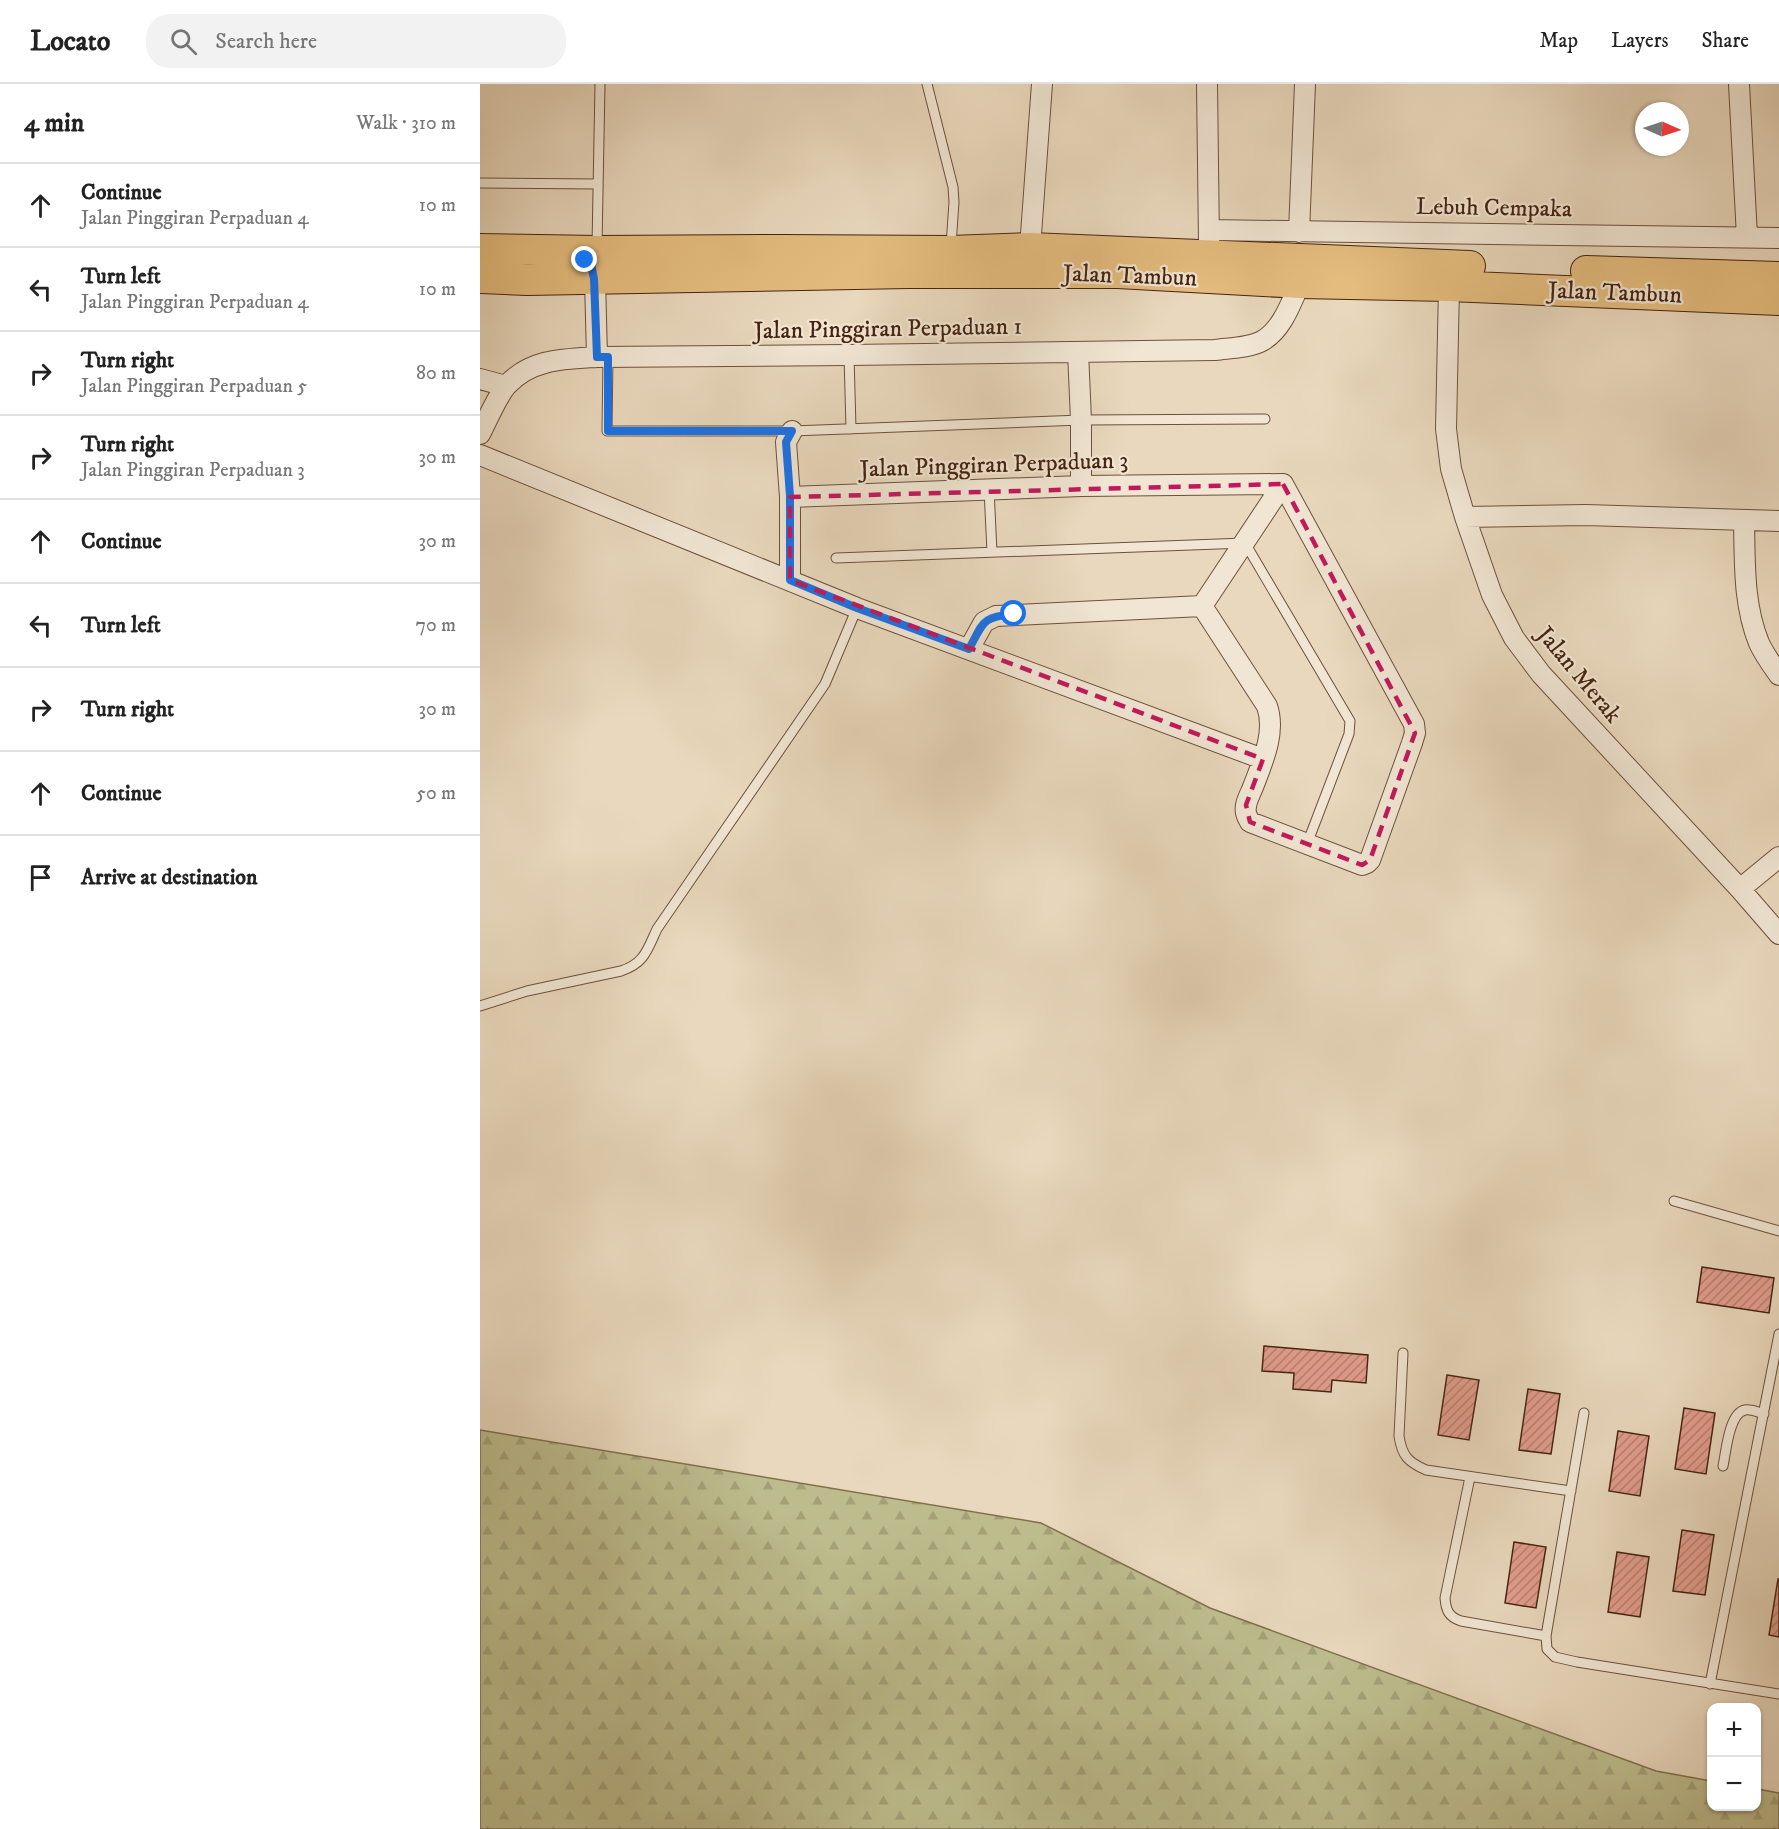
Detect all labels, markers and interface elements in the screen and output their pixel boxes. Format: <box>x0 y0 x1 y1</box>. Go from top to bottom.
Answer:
search box <box>146 14 566 68</box>
text: Locato <box>30 24 110 59</box>
icon: search <box>167 25 200 58</box>
text: Search here <box>215 28 317 55</box>
text: Map <box>1539 28 1578 54</box>
text: Layers <box>1611 28 1669 54</box>
text: Share <box>1702 28 1749 54</box>
north arrow <box>1635 102 1689 156</box>
text: 4 min <box>24 107 84 140</box>
text: Walk · 310 m <box>356 111 456 136</box>
text: Continue <box>81 179 162 206</box>
icon: ahead <box>24 189 57 222</box>
street label: Lebuh Cempaka <box>1416 192 1573 224</box>
text: 10 m <box>419 193 456 218</box>
text: Jalan Pinggiran Perpaduan 4 <box>81 206 309 231</box>
route end <box>571 246 597 272</box>
street label: Jalan Tambun <box>1061 259 1198 293</box>
text: Turn left <box>81 263 161 290</box>
icon: left <box>24 273 57 306</box>
street label: Jalan Tambun <box>1546 276 1683 310</box>
text: 10 m <box>419 277 456 302</box>
text: Jalan Pinggiran Perpaduan 4 <box>81 290 309 315</box>
street label: Jalan Pinggiran Perpaduan 1 <box>752 312 1022 346</box>
text: Turn right <box>81 347 174 374</box>
icon: right <box>24 357 57 390</box>
text: 80 m <box>416 361 456 386</box>
text: Jalan Pinggiran Perpaduan 5 <box>81 374 307 399</box>
text: Turn right <box>81 431 174 458</box>
icon: right <box>24 441 57 474</box>
text: 30 m <box>418 445 456 470</box>
street label: Jalan Pinggiran Perpaduan 3 <box>857 445 1129 485</box>
text: Jalan Pinggiran Perpaduan 3 <box>81 458 305 483</box>
icon: ahead <box>24 525 57 558</box>
text: Continue <box>81 528 162 555</box>
text: 30 m <box>418 529 456 554</box>
route start <box>1000 600 1026 626</box>
icon: left <box>24 609 57 642</box>
text: Turn left <box>81 612 161 639</box>
text: 70 m <box>415 613 456 638</box>
street label: Jalan Merak <box>1529 619 1628 730</box>
icon: right <box>24 693 57 726</box>
text: Turn right <box>81 696 174 723</box>
text: 30 m <box>418 697 456 722</box>
icon: ahead <box>24 777 57 810</box>
text: Continue <box>81 780 162 807</box>
text: 50 m <box>416 781 456 806</box>
icon: arrive <box>24 861 57 894</box>
text: Arrive at destination <box>81 864 258 891</box>
map controls <box>1707 1703 1761 1811</box>
button: + <box>1707 1703 1761 1757</box>
button: − <box>1707 1757 1761 1811</box>

